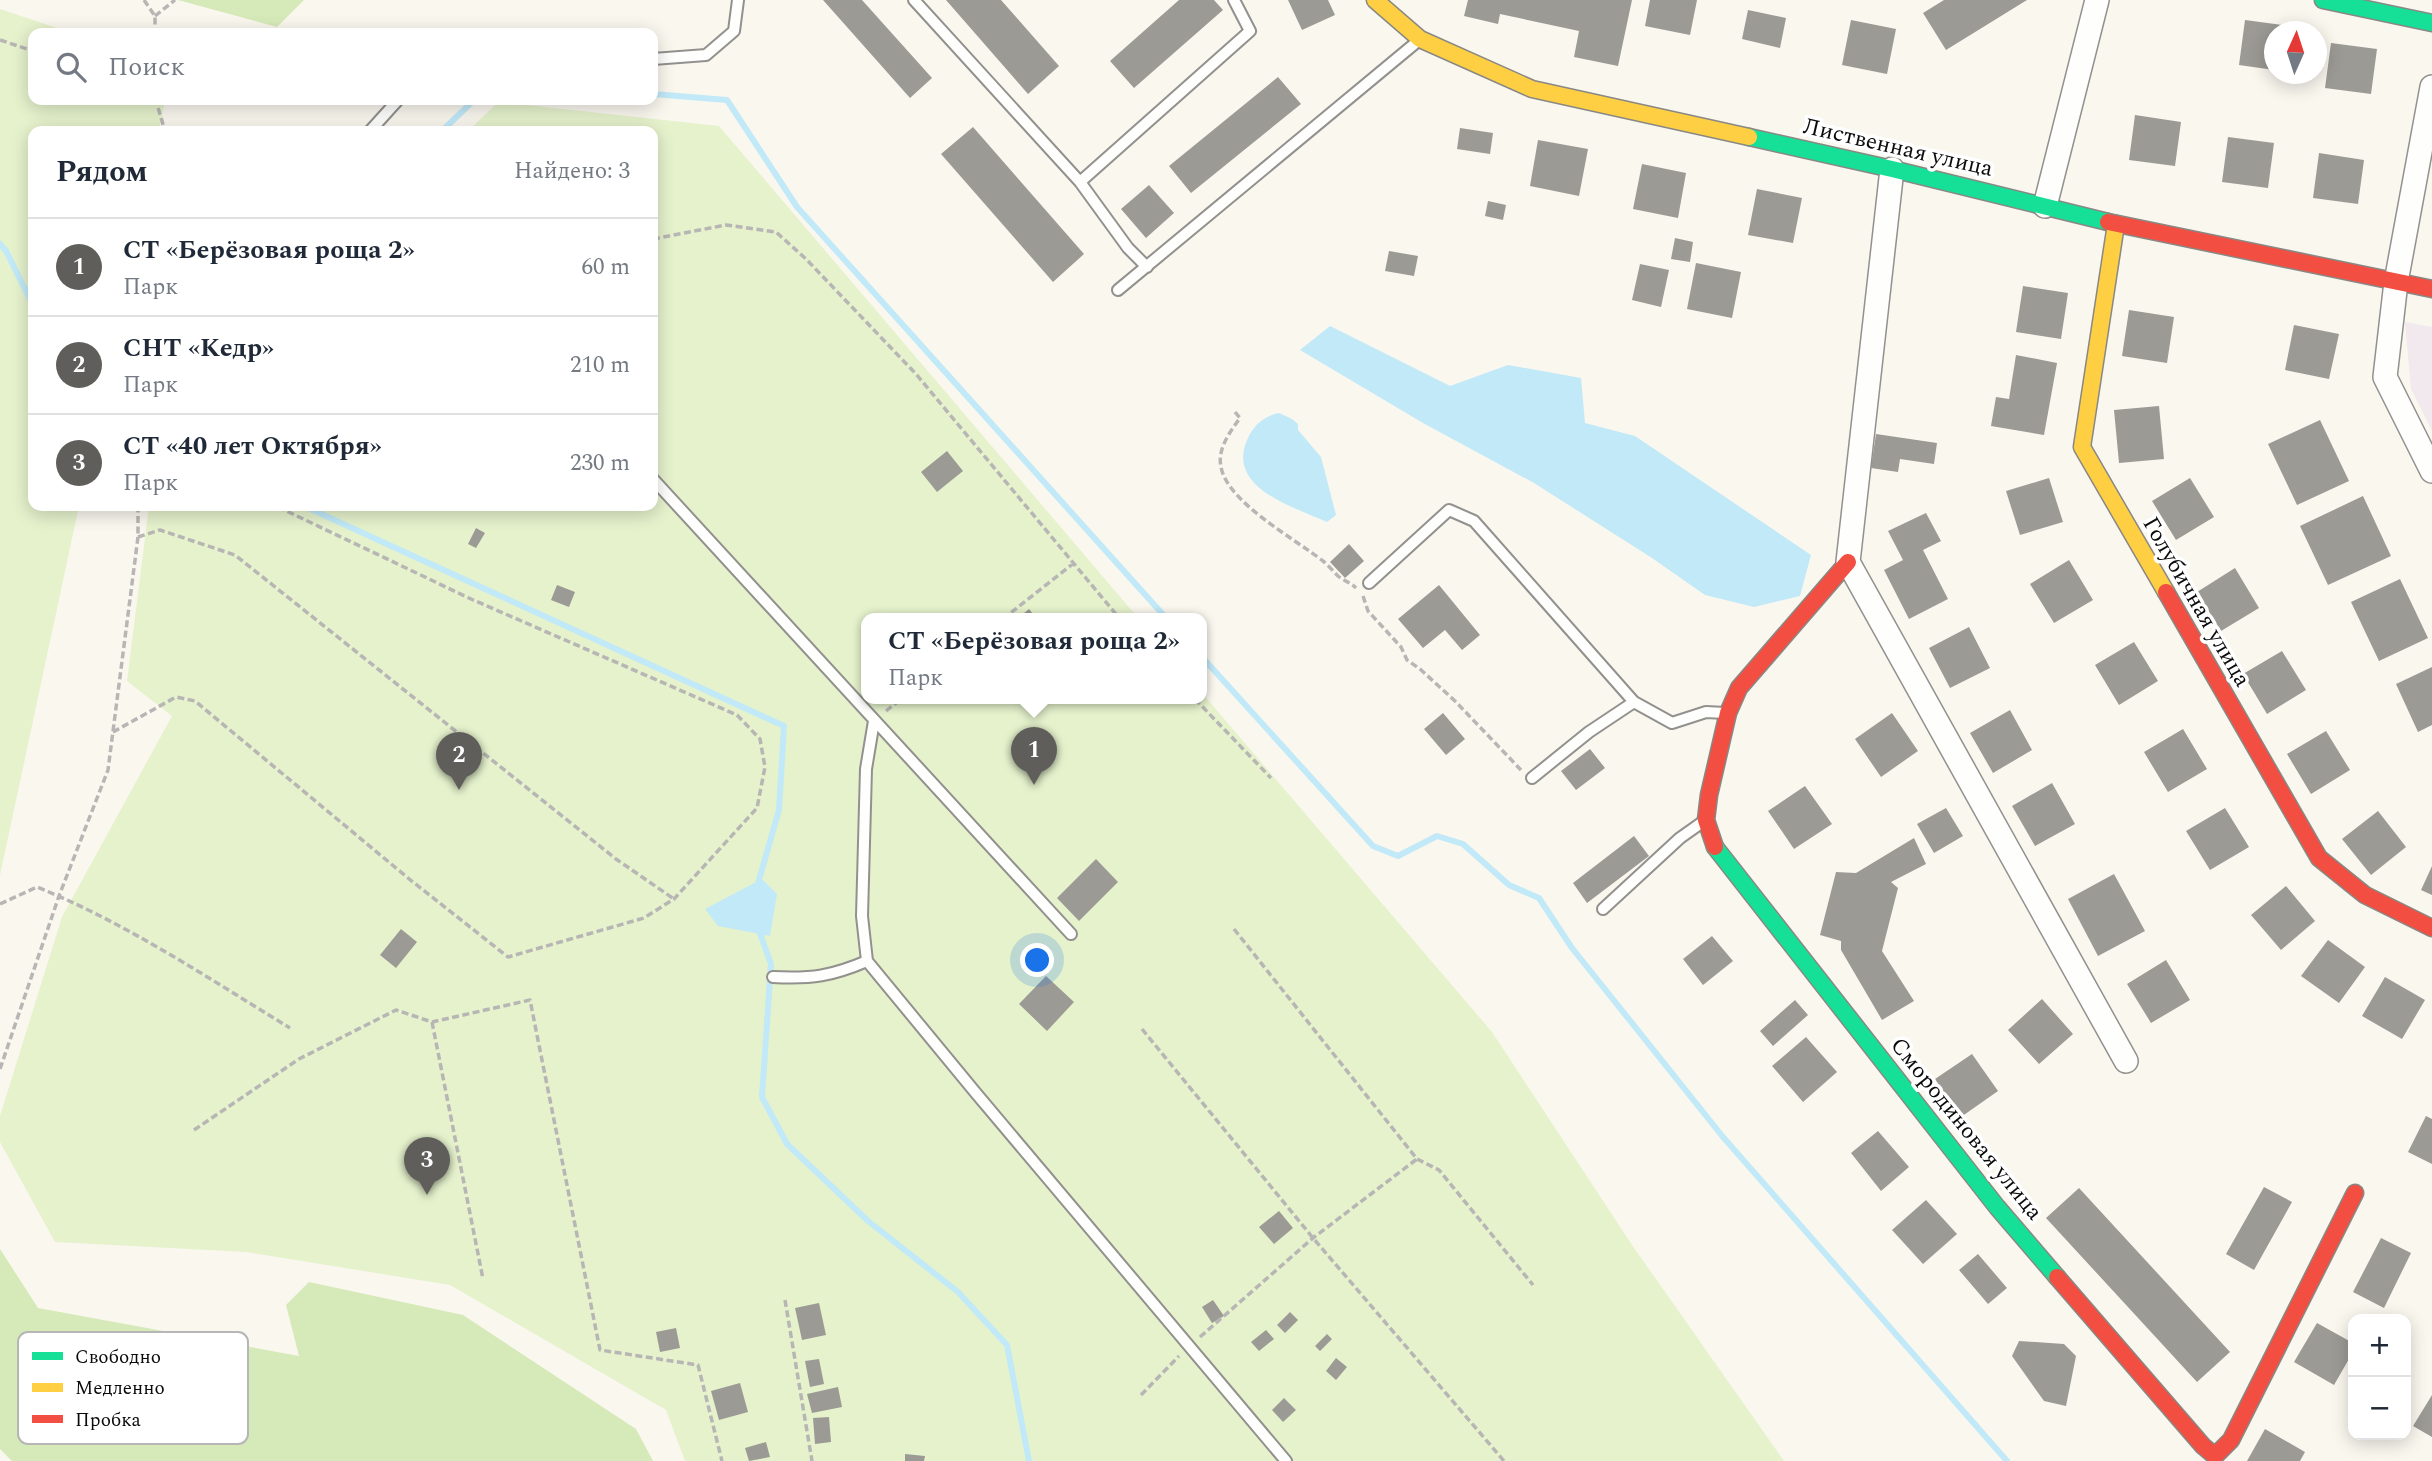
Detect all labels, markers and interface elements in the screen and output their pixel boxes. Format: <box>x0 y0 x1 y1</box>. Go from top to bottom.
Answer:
north arrow <box>2264 21 2327 84</box>
search box <box>28 28 658 105</box>
text: Поиск <box>108 47 185 87</box>
icon: search <box>52 48 90 86</box>
street label: Лиственная улица <box>1800 109 1996 187</box>
text: Рядом <box>56 149 148 195</box>
text: Найдено: 3 <box>514 154 630 189</box>
text: СТ «Берёзовая роща 2» <box>123 230 415 270</box>
text: 1 <box>73 250 85 285</box>
text: 60 m <box>581 250 630 285</box>
text: Парк <box>123 270 178 305</box>
text: СНТ «Кедр» <box>123 328 274 368</box>
text: 2 <box>73 348 85 383</box>
text: 210 m <box>570 348 630 383</box>
text: Парк <box>123 368 178 403</box>
text: СТ «40 лет Октября» <box>123 426 382 466</box>
text: 3 <box>73 446 85 481</box>
text: 230 m <box>570 446 630 481</box>
text: Парк <box>123 466 178 501</box>
street label: Голубичная улица <box>2133 510 2259 694</box>
popup <box>861 613 1207 704</box>
text: СТ «Берёзовая роща 2» <box>888 621 1180 661</box>
text: Парк <box>888 661 943 696</box>
pin: 1 <box>1011 727 1057 785</box>
pin: 2 <box>436 732 482 790</box>
your location <box>1020 943 1054 977</box>
street label: Смородиновая улица <box>1881 1030 2051 1228</box>
pin: 3 <box>404 1137 450 1195</box>
map controls <box>2348 1314 2411 1440</box>
button: + <box>2348 1314 2411 1377</box>
legend <box>18 1332 248 1444</box>
text: Свободно <box>75 1343 161 1372</box>
text: Медленно <box>75 1374 165 1403</box>
button: − <box>2348 1377 2411 1440</box>
text: Пробка <box>75 1406 142 1435</box>

